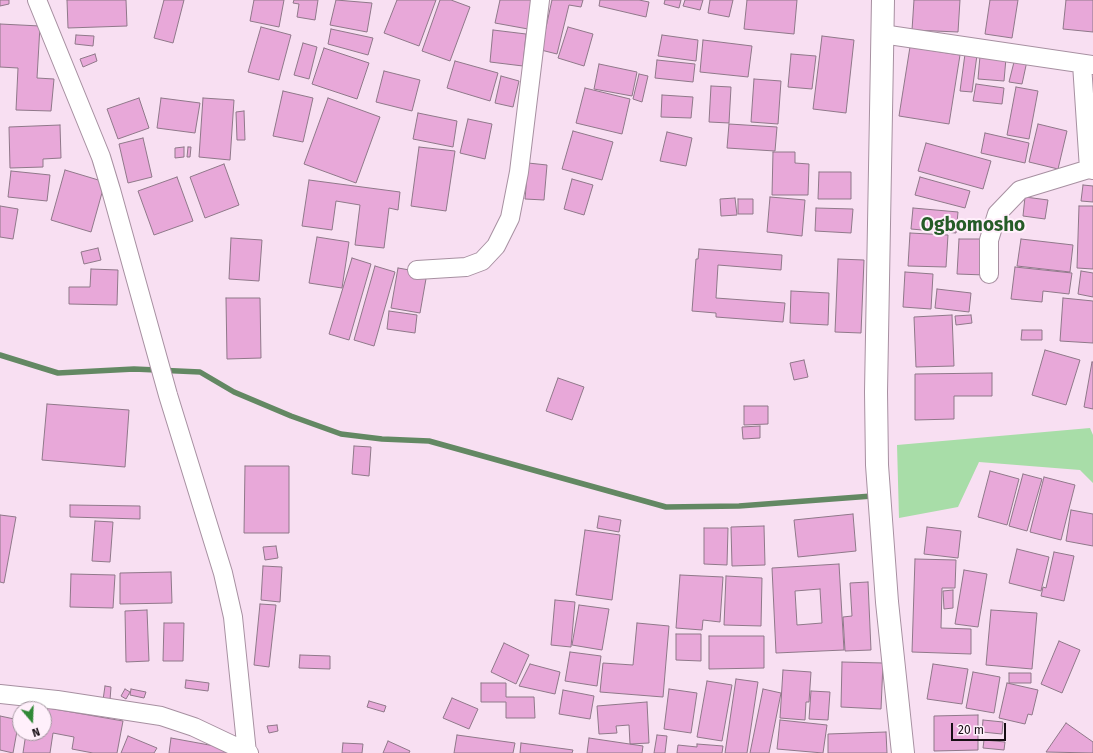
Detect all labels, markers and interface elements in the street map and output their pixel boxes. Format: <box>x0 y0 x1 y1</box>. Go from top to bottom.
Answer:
district label: Ogbomosho <box>921 215 1025 237</box>
north arrow <box>12 701 52 741</box>
scale bar <box>953 715 1008 741</box>
text: 20 m <box>958 723 984 737</box>
text: N <box>30 725 41 739</box>

